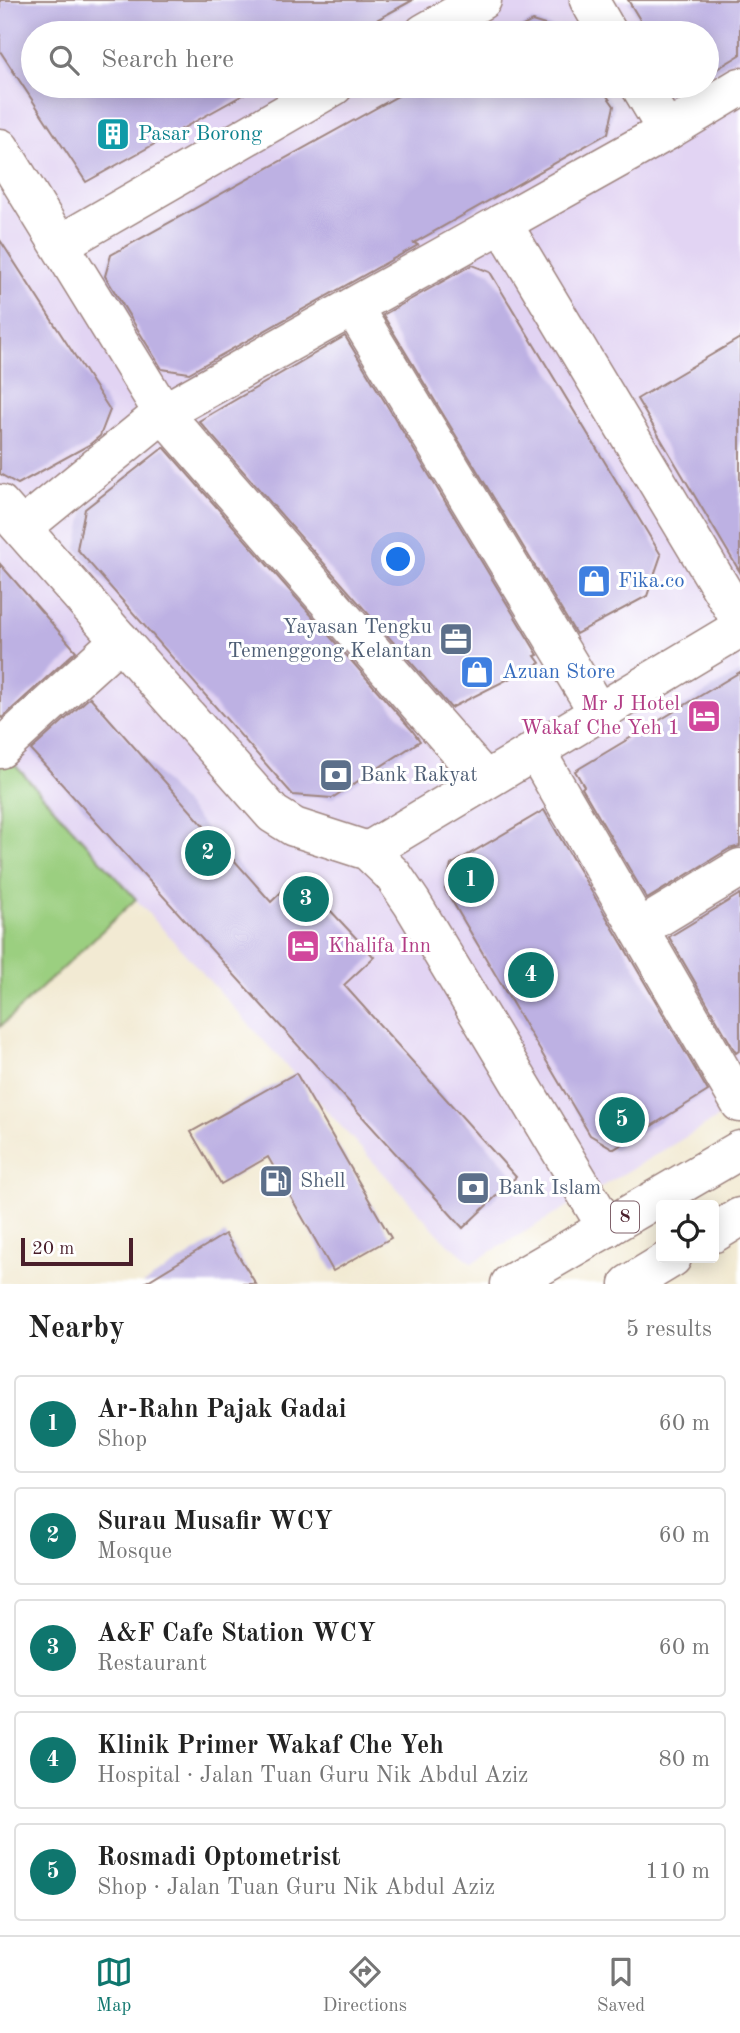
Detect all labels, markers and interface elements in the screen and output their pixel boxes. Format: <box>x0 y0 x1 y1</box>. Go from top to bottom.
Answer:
search box <box>21 21 719 98</box>
icon: search <box>45 41 83 79</box>
text: Search here <box>101 47 234 73</box>
building icon: Pasar Borong <box>94 115 132 153</box>
place label: Pasar Borong <box>138 124 263 145</box>
your location <box>381 542 415 576</box>
shop icon: Fika.co <box>575 562 613 600</box>
place label: Fika.co <box>618 571 685 592</box>
place label: Yayasan Tengku Temenggong Kelantan <box>227 617 432 662</box>
office icon: Yayasan Tengku Temenggong Kelantan <box>437 620 475 658</box>
shop icon: Azuan Store <box>458 653 496 691</box>
place label: Azuan Store <box>502 662 615 683</box>
place label: Mr J Hotel Wakaf Che Yeh 1 <box>521 694 680 739</box>
hotel icon: Mr J Hotel Wakaf Che Yeh 1 <box>685 697 723 735</box>
bank icon: Bank Rakyat <box>317 756 355 794</box>
place label: Bank Rakyat <box>360 765 478 786</box>
pin: 2 <box>185 827 231 879</box>
pin: 1 <box>448 854 494 906</box>
pin: 3 <box>283 873 329 925</box>
hotel icon: Khalifa Inn <box>284 927 322 965</box>
place label: Khalifa Inn <box>328 936 431 957</box>
pin: 4 <box>508 949 554 1001</box>
pin: 5 <box>599 1094 645 1146</box>
fuel station icon: Shell <box>257 1162 295 1200</box>
bank icon: Bank Islam <box>454 1169 492 1207</box>
place label: Shell <box>300 1171 346 1192</box>
place label: Bank Islam <box>498 1178 601 1199</box>
map controls <box>656 1200 719 1263</box>
button: locate <box>656 1200 719 1263</box>
road number: 8 <box>611 1202 639 1232</box>
scale bar <box>21 1235 133 1267</box>
text: 20 m <box>32 1240 74 1259</box>
text: Nearby <box>28 1314 125 1344</box>
text: 5 results <box>626 1318 712 1341</box>
text: Ar-Rahn Pajak Gadai <box>97 1397 347 1423</box>
text: 1 <box>46 1412 60 1435</box>
text: 60 m <box>659 1412 710 1435</box>
text: Shop <box>97 1428 147 1451</box>
text: Surau Musafir WCY <box>97 1509 333 1535</box>
text: 2 <box>46 1524 60 1547</box>
text: 60 m <box>659 1524 710 1547</box>
text: Mosque <box>97 1540 172 1563</box>
text: A&F Cafe Station WCY <box>97 1621 376 1647</box>
text: 3 <box>46 1636 60 1659</box>
text: 60 m <box>659 1636 710 1659</box>
text: Restaurant <box>97 1652 207 1675</box>
text: Klinik Primer Wakaf Che Yeh <box>97 1733 444 1759</box>
text: 4 <box>46 1748 60 1771</box>
text: 80 m <box>659 1748 710 1771</box>
text: Hospital · Jalan Tuan Guru Nik Abdul Aziz <box>97 1764 528 1787</box>
text: Rosmadi Optometrist <box>97 1845 341 1871</box>
text: 5 <box>46 1860 60 1883</box>
text: 110 m <box>645 1860 710 1883</box>
text: Shop · Jalan Tuan Guru Nik Abdul Aziz <box>97 1876 495 1899</box>
tab: Map <box>95 1953 133 2018</box>
tab: Directions <box>323 1953 407 2018</box>
tab: Saved <box>597 1953 645 2018</box>

